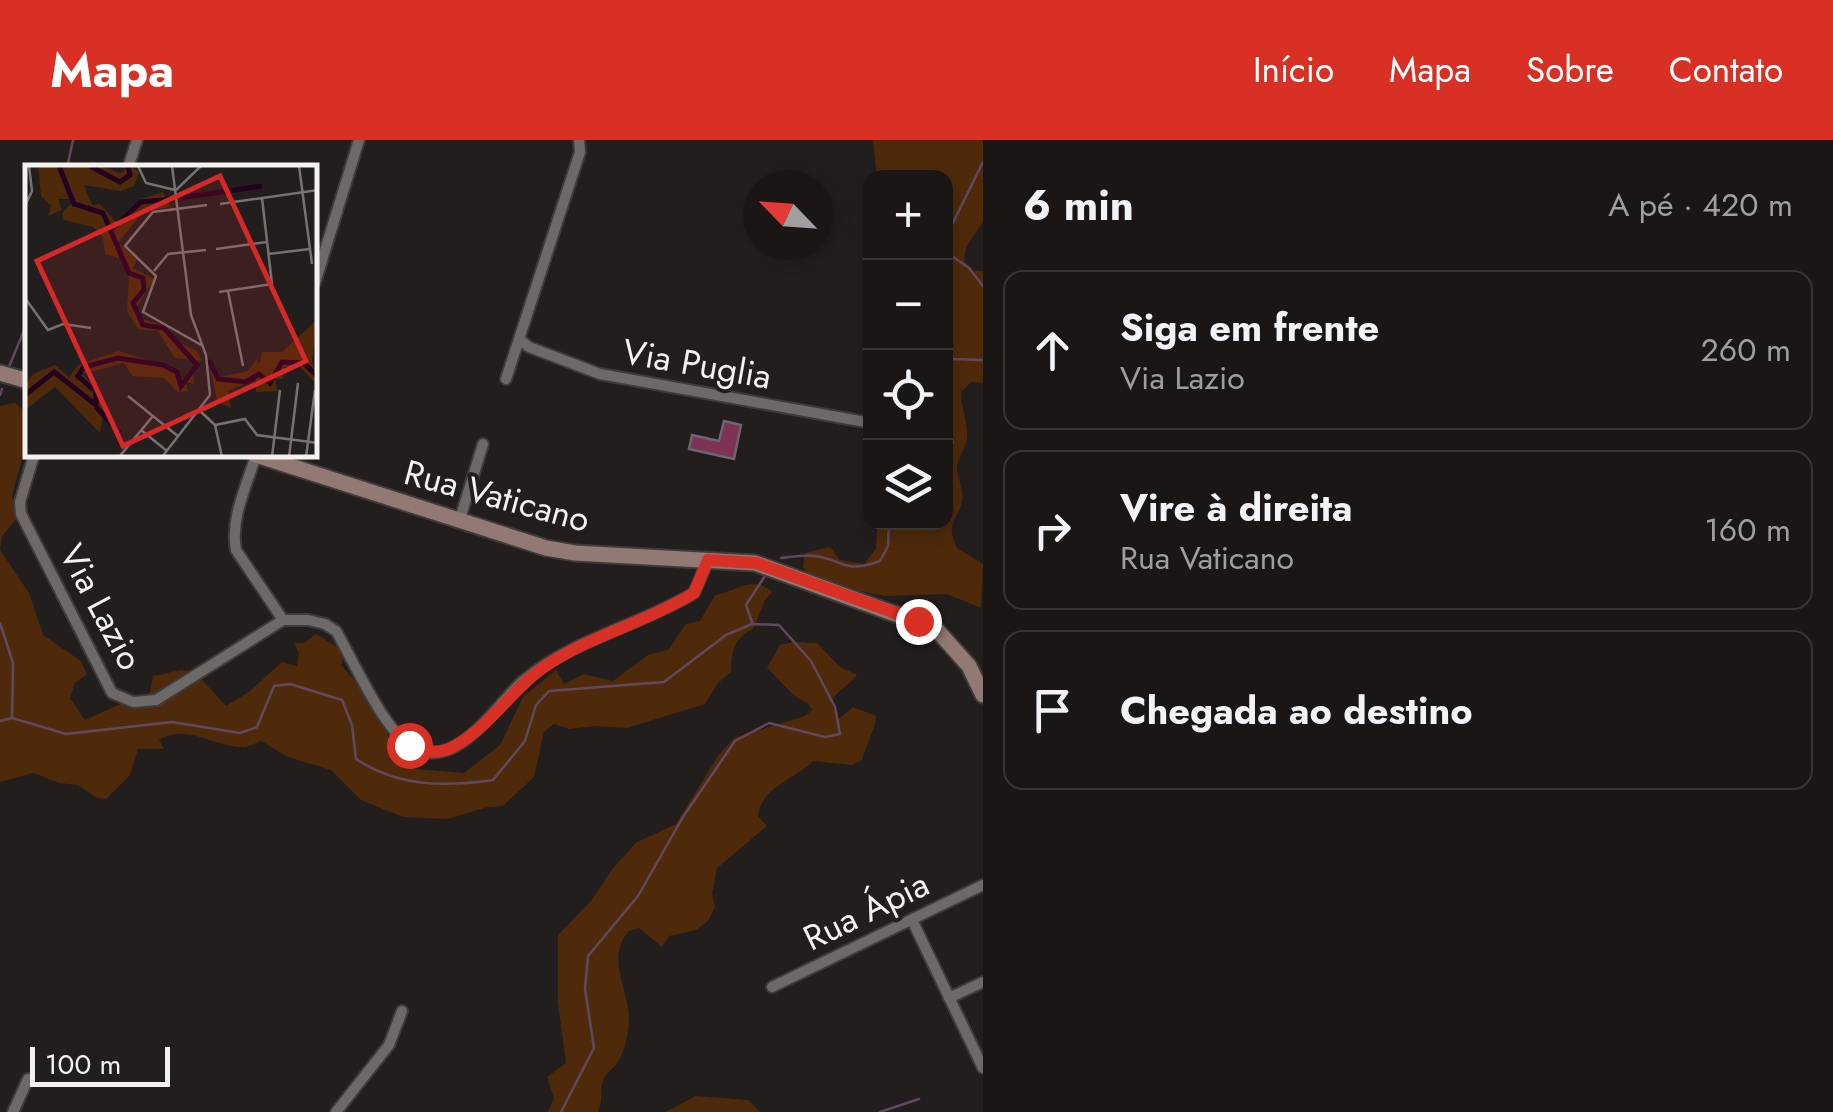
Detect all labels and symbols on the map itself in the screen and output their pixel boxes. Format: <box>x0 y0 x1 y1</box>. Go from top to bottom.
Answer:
inset map <box>25 165 318 458</box>
north arrow <box>743 170 833 260</box>
street label: Via Puglia <box>619 326 775 402</box>
street label: Rua Vaticano <box>399 447 595 545</box>
street label: Via Lazio <box>47 535 155 679</box>
route end <box>896 599 942 645</box>
route start <box>387 723 433 769</box>
street label: Rua Ápia <box>795 859 937 963</box>
scale bar <box>30 1042 170 1086</box>

